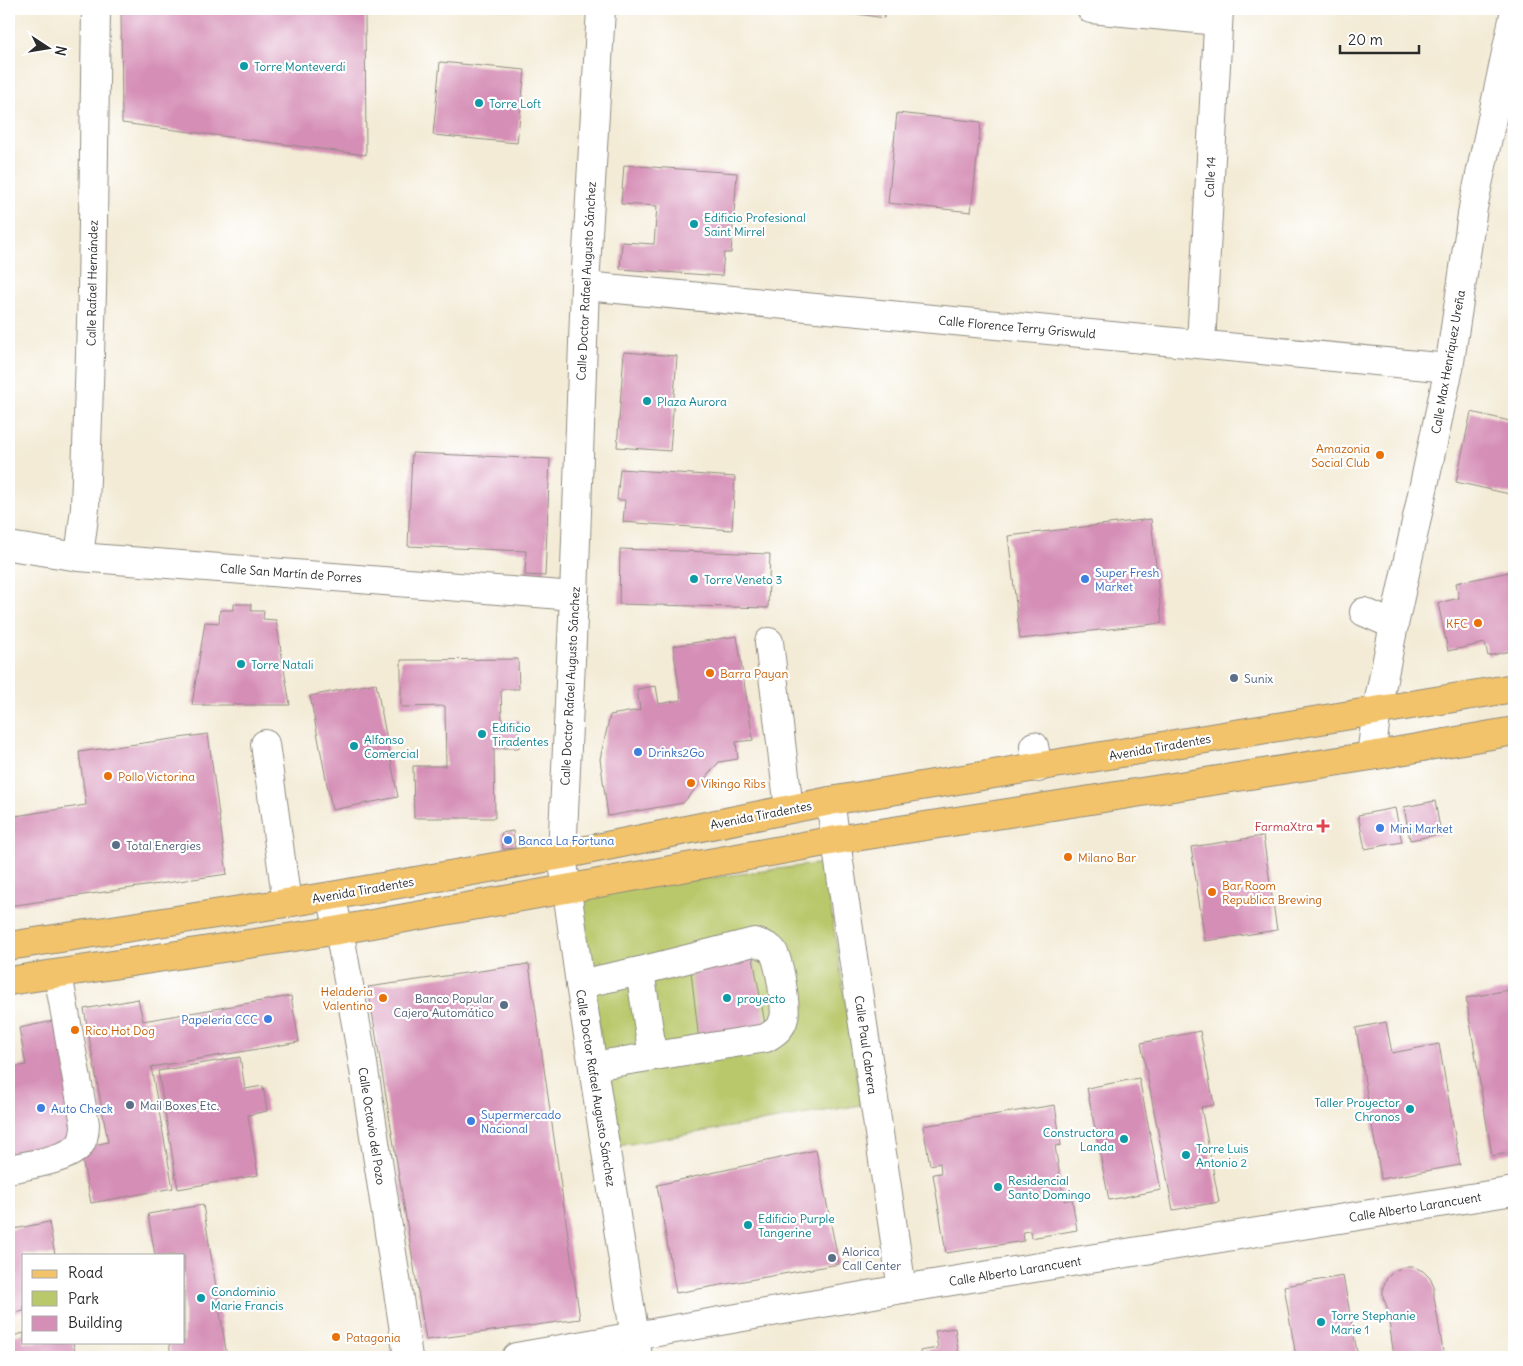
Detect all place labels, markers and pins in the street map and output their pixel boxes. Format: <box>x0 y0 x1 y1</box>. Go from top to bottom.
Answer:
place label: Torre Monteverdi <box>254 59 345 74</box>
marker: Torre Monteverdi <box>238 60 250 72</box>
place label: Torre Loft <box>489 96 541 111</box>
marker: Torre Loft <box>473 97 485 109</box>
place label: Edificio Profesional Saint Mirrel <box>704 210 806 239</box>
marker: Edificio Profesional Saint Mirrel <box>688 218 700 230</box>
place label: Plaza Aurora <box>657 394 727 409</box>
marker: Plaza Aurora <box>641 395 653 407</box>
place label: Amazonia Social Club <box>1311 441 1370 470</box>
marker: Amazonia Social Club <box>1374 449 1386 461</box>
place label: Super Fresh Market <box>1095 565 1159 594</box>
place label: Torre Veneto 3 <box>704 572 783 587</box>
marker: Torre Veneto 3 <box>688 573 700 585</box>
marker: Super Fresh Market <box>1079 573 1091 585</box>
place label: KFC <box>1446 616 1468 631</box>
marker: KFC <box>1472 617 1484 629</box>
place label: Torre Natali <box>251 657 313 672</box>
marker: Torre Natali <box>235 658 247 670</box>
place label: Barra Payan <box>720 666 788 681</box>
marker: Barra Payan <box>704 667 716 679</box>
place label: Sunix <box>1244 671 1273 686</box>
marker: Sunix <box>1228 672 1240 684</box>
place label: Edificio Tiradentes <box>492 720 549 749</box>
marker: Edificio Tiradentes <box>476 728 488 740</box>
place label: Alfonso Comercial <box>364 732 419 761</box>
marker: Alfonso Comercial <box>348 740 360 752</box>
place label: Drinks2Go <box>648 745 705 760</box>
marker: Drinks2Go <box>632 746 644 758</box>
place label: Pollo Victorina <box>118 769 195 784</box>
marker: Pollo Victorina <box>102 770 114 782</box>
place label: Vikingo Ribs <box>701 776 766 791</box>
marker: Vikingo Ribs <box>685 777 697 789</box>
place label: FarmaXtra <box>1255 819 1313 834</box>
marker: FarmaXtra <box>1317 820 1329 832</box>
place label: Mini Market <box>1390 821 1453 836</box>
marker: Mini Market <box>1374 822 1386 834</box>
place label: Banca La Fortuna <box>518 833 614 848</box>
marker: Banca La Fortuna <box>502 834 514 846</box>
place label: Total Energies <box>126 838 201 853</box>
marker: Total Energies <box>110 839 122 851</box>
place label: Milano Bar <box>1078 850 1136 865</box>
marker: Milano Bar <box>1062 851 1074 863</box>
place label: Bar Room Republica Brewing <box>1222 878 1322 907</box>
marker: Bar Room Republica Brewing <box>1206 886 1218 898</box>
place label: Heladeria Valentino <box>321 984 373 1013</box>
place label: Banco Popular Cajero Automático <box>393 991 494 1020</box>
place label: proyecto <box>737 991 786 1006</box>
marker: Heladeria Valentino <box>377 992 389 1004</box>
marker: proyecto <box>721 992 733 1004</box>
marker: Banco Popular Cajero Automático <box>498 999 510 1011</box>
place label: Papelería CCC <box>181 1012 258 1027</box>
marker: Papelería CCC <box>262 1013 274 1025</box>
place label: Rico Hot Dog <box>85 1023 155 1038</box>
marker: Rico Hot Dog <box>69 1024 81 1036</box>
place label: Taller Proyector Chronos <box>1314 1095 1400 1124</box>
place label: Mail Boxes Etc. <box>140 1098 219 1113</box>
marker: Mail Boxes Etc. <box>124 1099 136 1111</box>
place label: Auto Check <box>51 1101 113 1116</box>
marker: Auto Check <box>35 1102 47 1114</box>
marker: Taller Proyector Chronos <box>1404 1103 1416 1115</box>
place label: Supermercado Nacional <box>481 1107 562 1136</box>
marker: Supermercado Nacional <box>465 1115 477 1127</box>
place label: Constructora Landa <box>1043 1125 1114 1154</box>
marker: Constructora Landa <box>1118 1133 1130 1145</box>
place label: Torre Luis Antonio 2 <box>1196 1141 1249 1170</box>
marker: Torre Luis Antonio 2 <box>1180 1149 1192 1161</box>
place label: Residencial Santo Domingo <box>1008 1173 1091 1202</box>
marker: Residencial Santo Domingo <box>992 1181 1004 1193</box>
place label: Edificio Purple Tangerine <box>758 1211 835 1240</box>
marker: Edificio Purple Tangerine <box>742 1219 754 1231</box>
place label: Alorica Call Center <box>842 1244 901 1273</box>
marker: Alorica Call Center <box>826 1252 838 1264</box>
place label: Condominio Marie Francis <box>211 1284 284 1313</box>
marker: Condominio Marie Francis <box>195 1292 207 1304</box>
place label: Torre Stephanie Marie 1 <box>1331 1308 1416 1337</box>
marker: Torre Stephanie Marie 1 <box>1315 1316 1327 1328</box>
place label: Patagonia <box>346 1330 401 1345</box>
marker: Patagonia <box>330 1331 342 1343</box>

